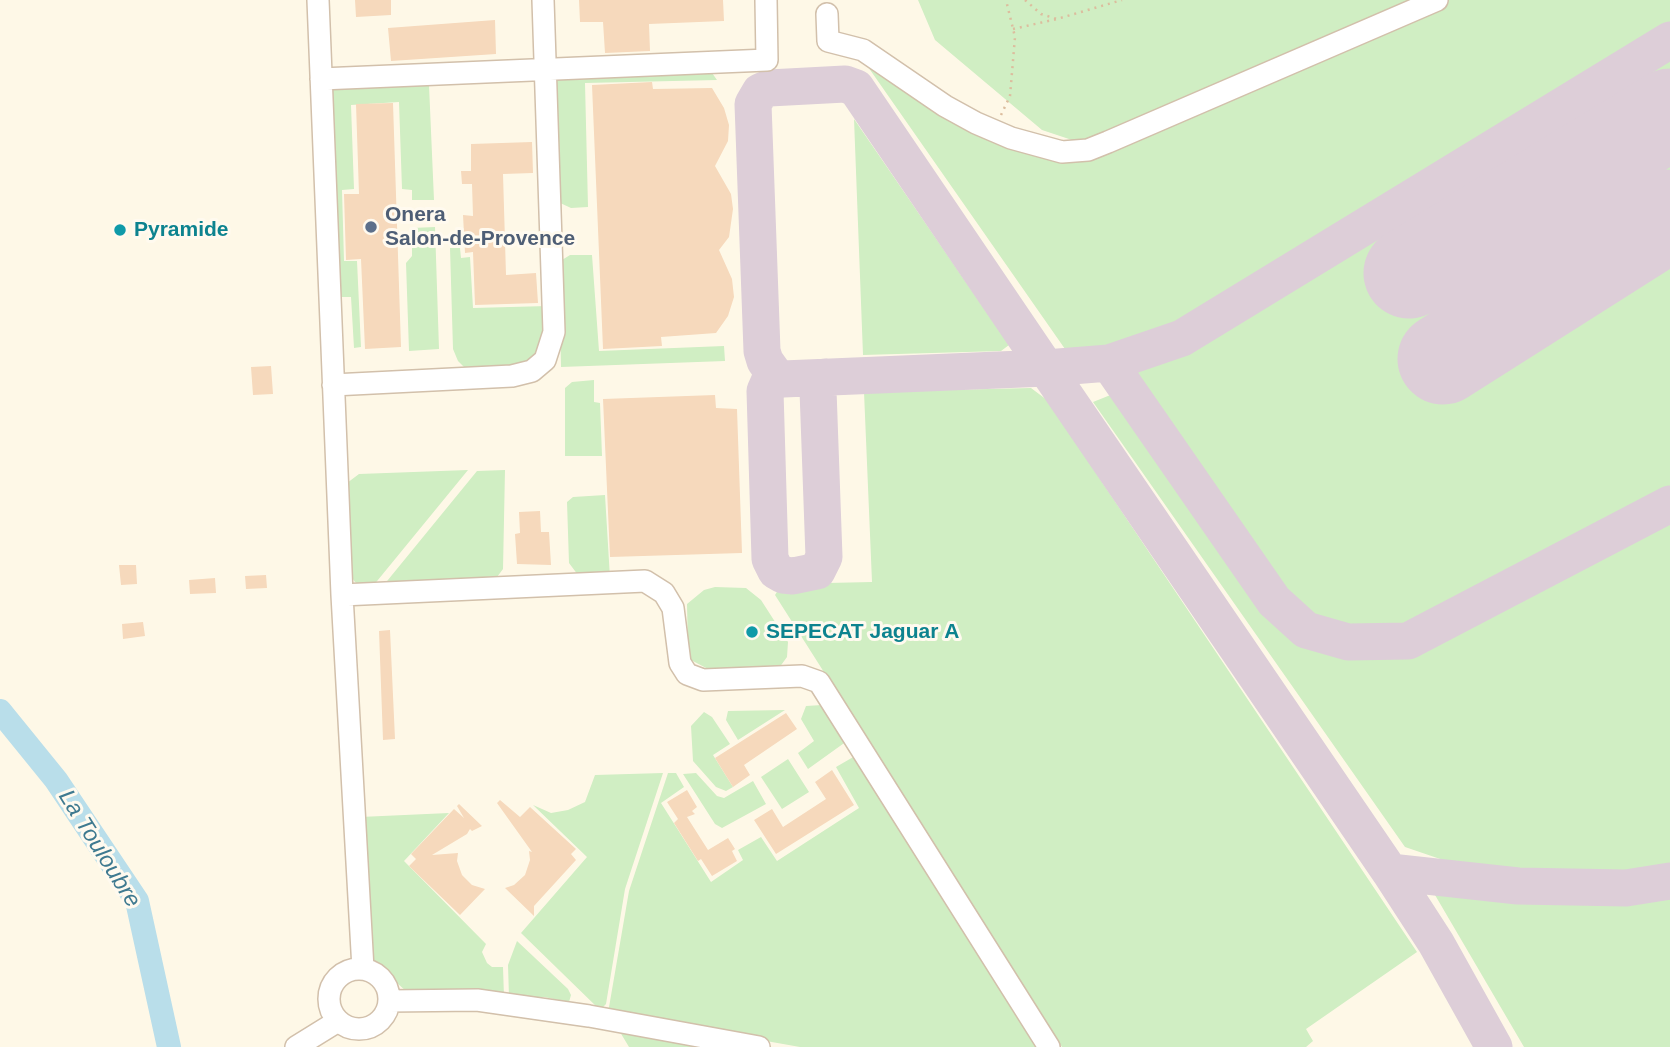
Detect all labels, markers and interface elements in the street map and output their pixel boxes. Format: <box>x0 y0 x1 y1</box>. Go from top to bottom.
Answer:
place label: Onera Salon-de-Provence <box>385 202 575 252</box>
place label: Pyramide <box>134 217 229 243</box>
marker: Onera Salon-de-Provence <box>363 219 379 235</box>
marker: Pyramide <box>112 222 128 238</box>
place label: SEPECAT Jaguar A <box>766 619 959 645</box>
marker: SEPECAT Jaguar A <box>744 624 760 640</box>
water label: La Touloubre <box>52 785 146 913</box>

